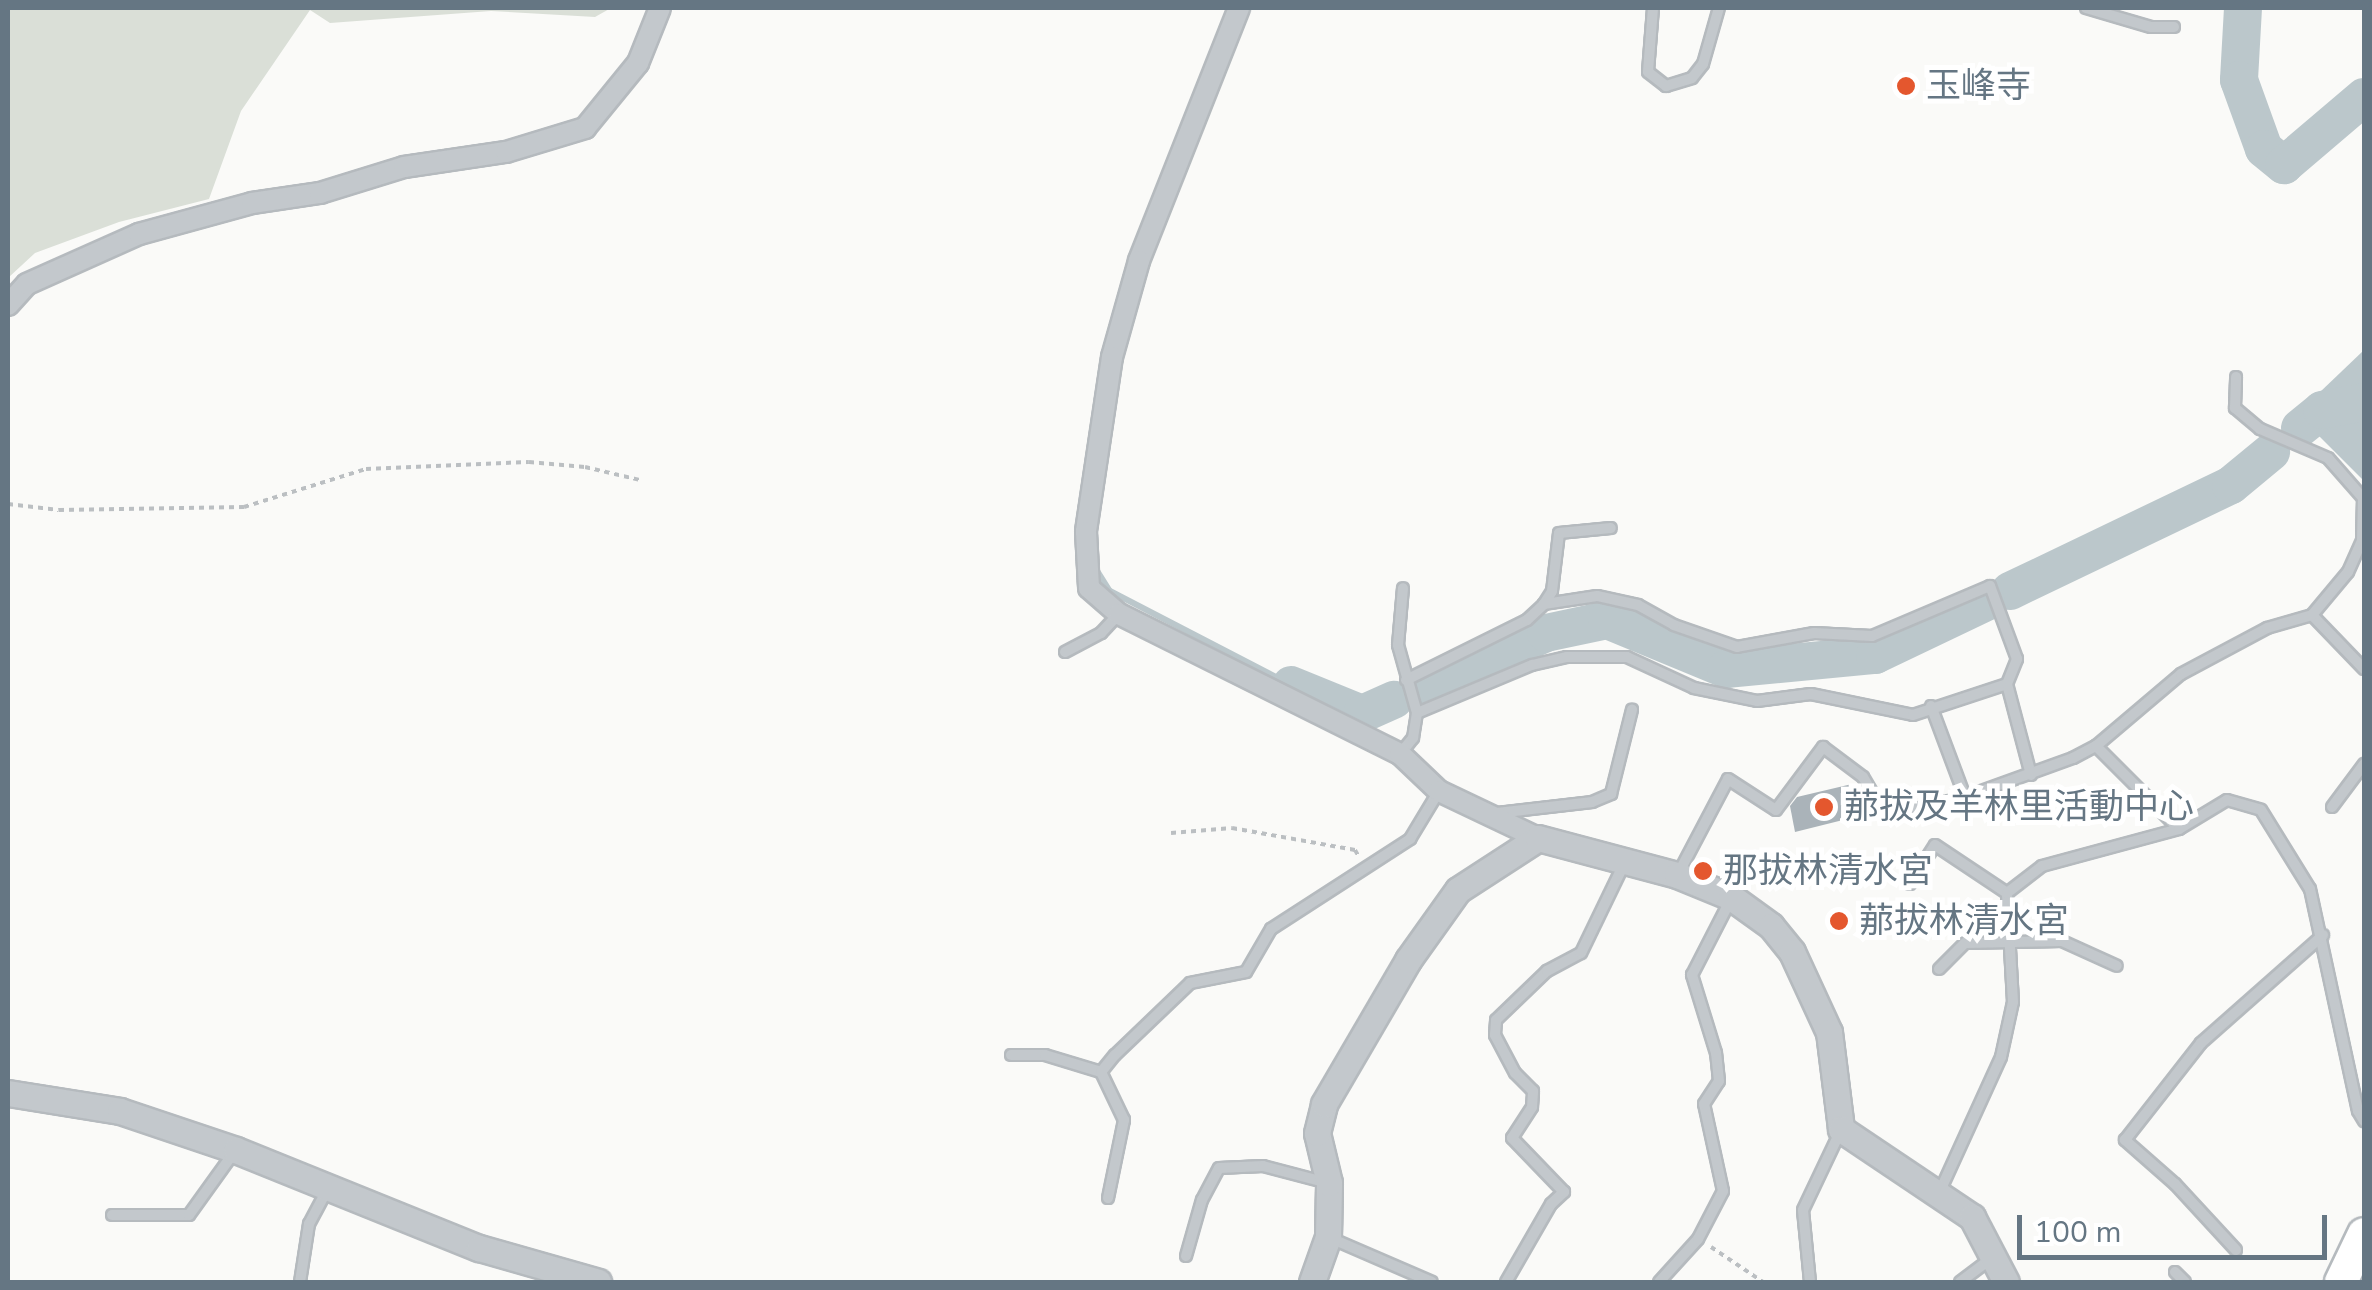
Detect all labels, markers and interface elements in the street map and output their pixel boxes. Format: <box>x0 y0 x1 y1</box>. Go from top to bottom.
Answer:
place label: 玉峰寺 <box>1926 65 2031 107</box>
marker: 玉峰寺 <box>1895 75 1917 97</box>
place label: 𦰡拔及羊林里活動中心 <box>1844 786 2194 828</box>
marker: 𦰡拔及羊林里活動中心 <box>1813 796 1835 818</box>
place label: 那拔林清水宮 <box>1723 850 1933 892</box>
marker: 那拔林清水宮 <box>1692 860 1714 882</box>
place label: 𦰡拔林清水宮 <box>1859 900 2069 942</box>
marker: 𦰡拔林清水宮 <box>1828 910 1850 932</box>
scale bar <box>2022 1195 2332 1257</box>
text: 100 m <box>2034 1212 2121 1253</box>

